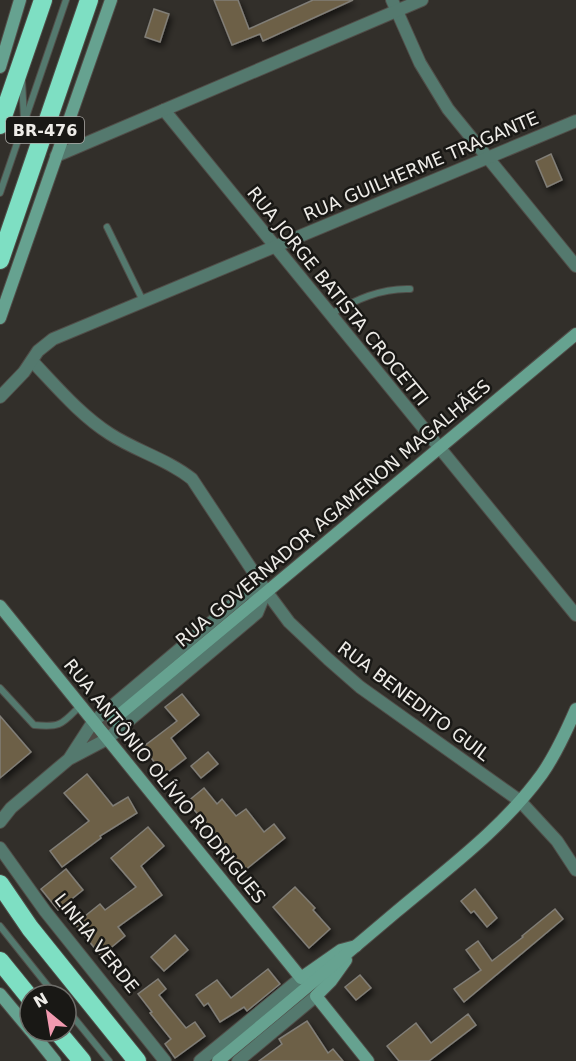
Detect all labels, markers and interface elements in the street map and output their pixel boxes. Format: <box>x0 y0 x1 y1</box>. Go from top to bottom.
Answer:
street label: RUA GUILHERME TRAGANTE <box>300 107 542 225</box>
road number: BR-476 <box>6 117 84 143</box>
street label: RUA JORGE BATISTA CROCETTI <box>243 182 433 410</box>
street label: RUA GOVERNADOR AGAMENON MAGALHÃES <box>171 375 495 651</box>
street label: RUA BENEDITO GUIL <box>334 637 494 765</box>
street label: RUA ANTÔNIO OLÍVIO RODRIGUES <box>60 654 270 908</box>
street label: LINHA VERDE <box>51 889 143 997</box>
north arrow <box>18 983 78 1043</box>
text: N <box>30 989 51 1012</box>

